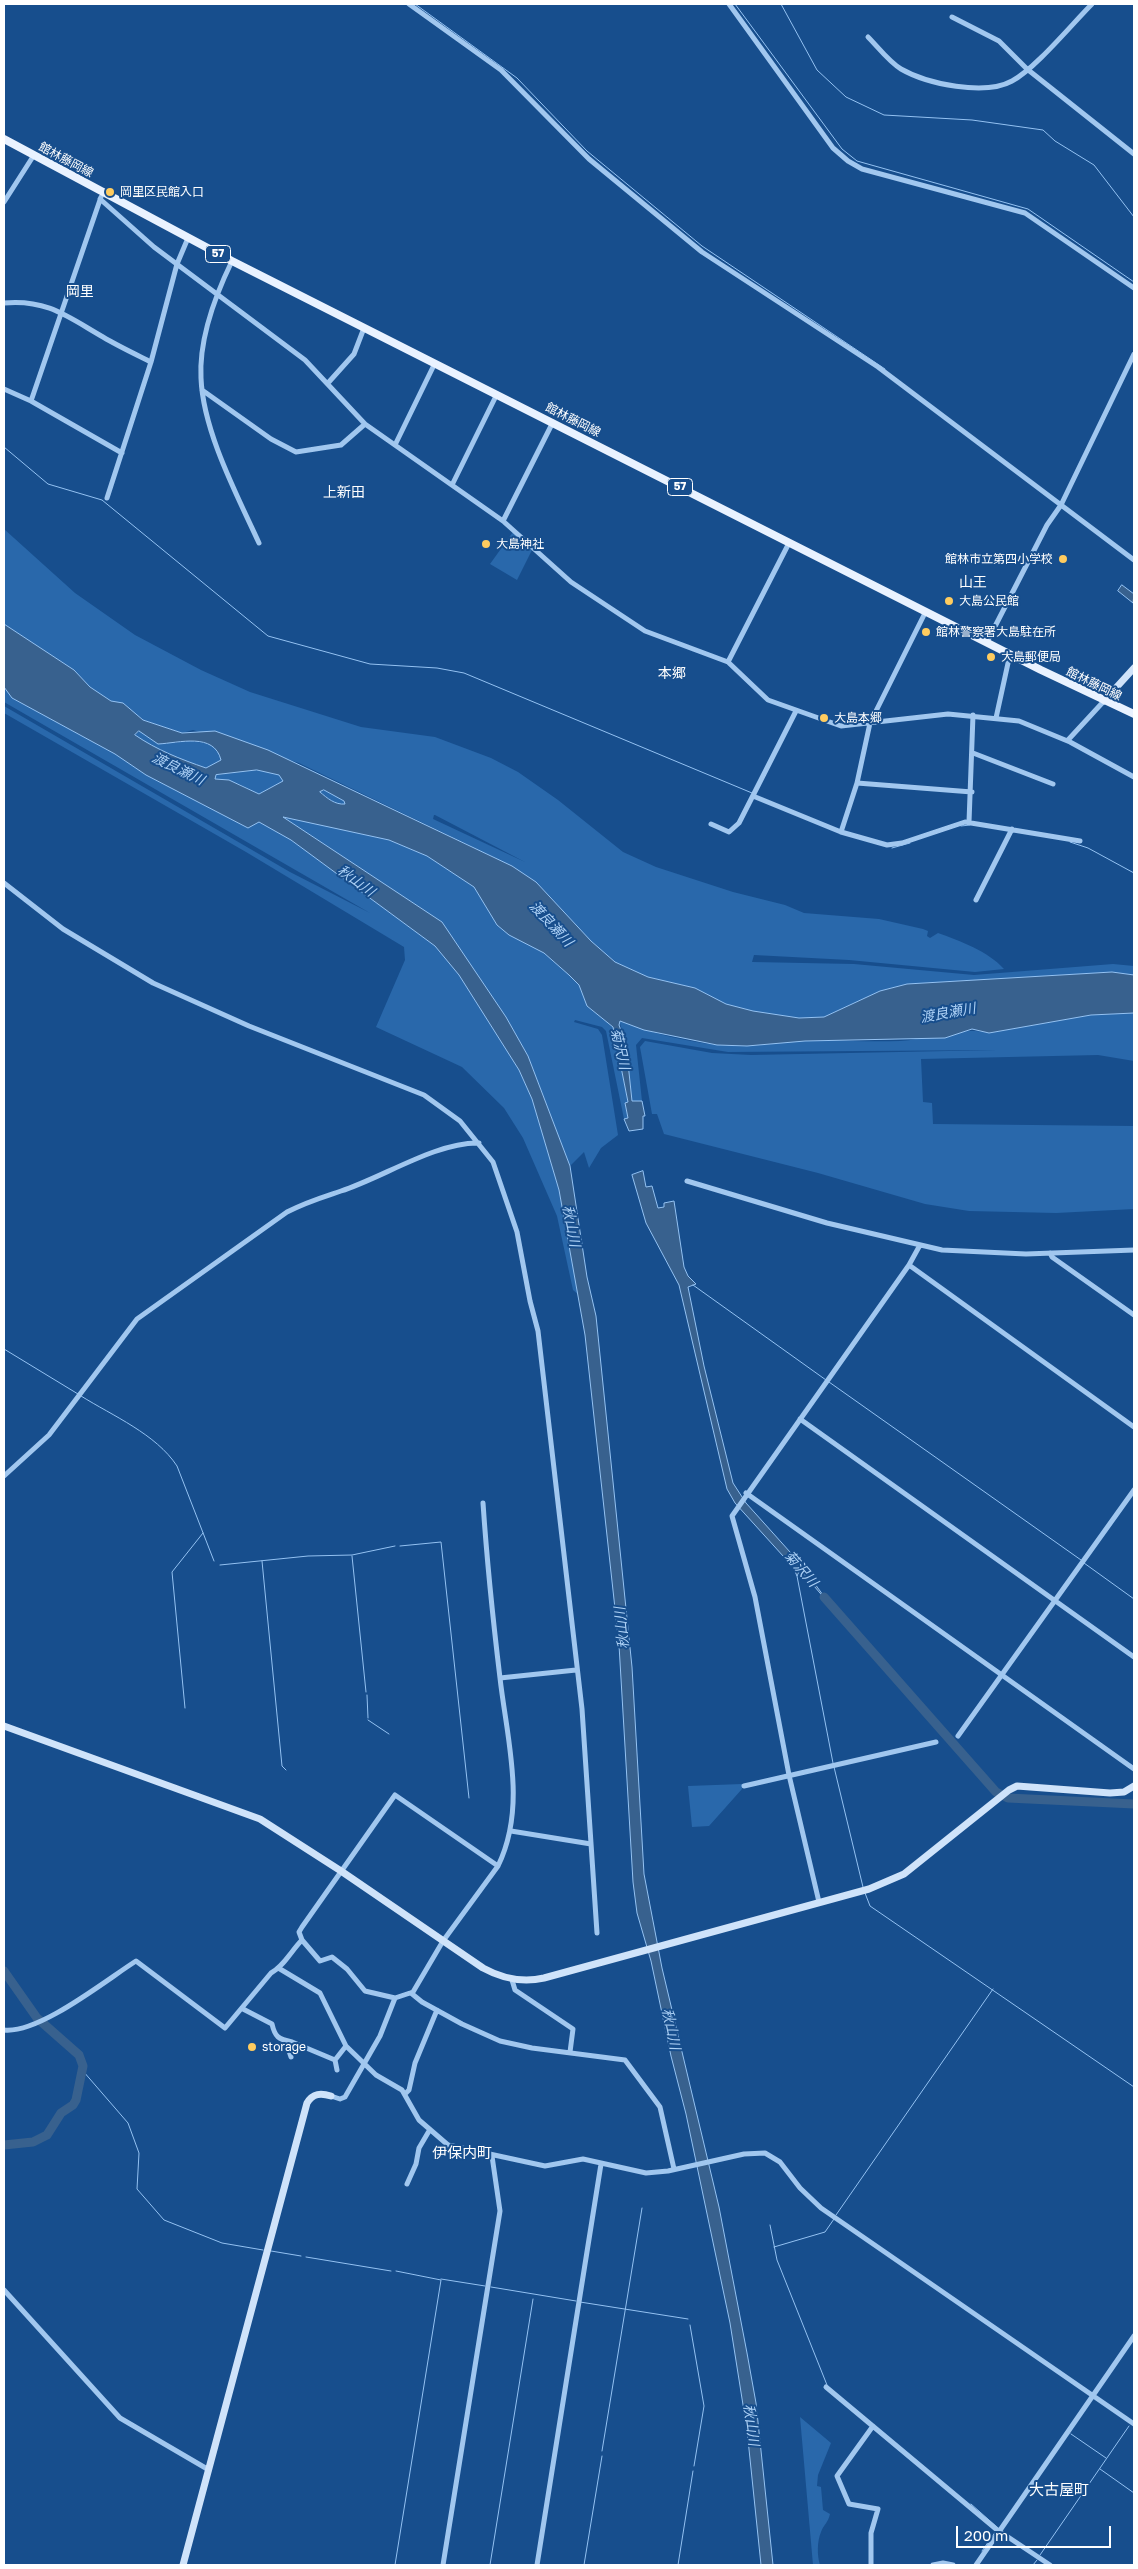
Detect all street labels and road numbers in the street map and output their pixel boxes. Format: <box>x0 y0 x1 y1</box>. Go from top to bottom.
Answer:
street label: 館林藤岡線 <box>36 140 96 180</box>
road number: 57 <box>206 245 230 262</box>
street label: 館林藤岡線 <box>543 400 603 440</box>
road number: 57 <box>668 478 692 496</box>
street label: 館林藤岡線 <box>1064 664 1124 704</box>

